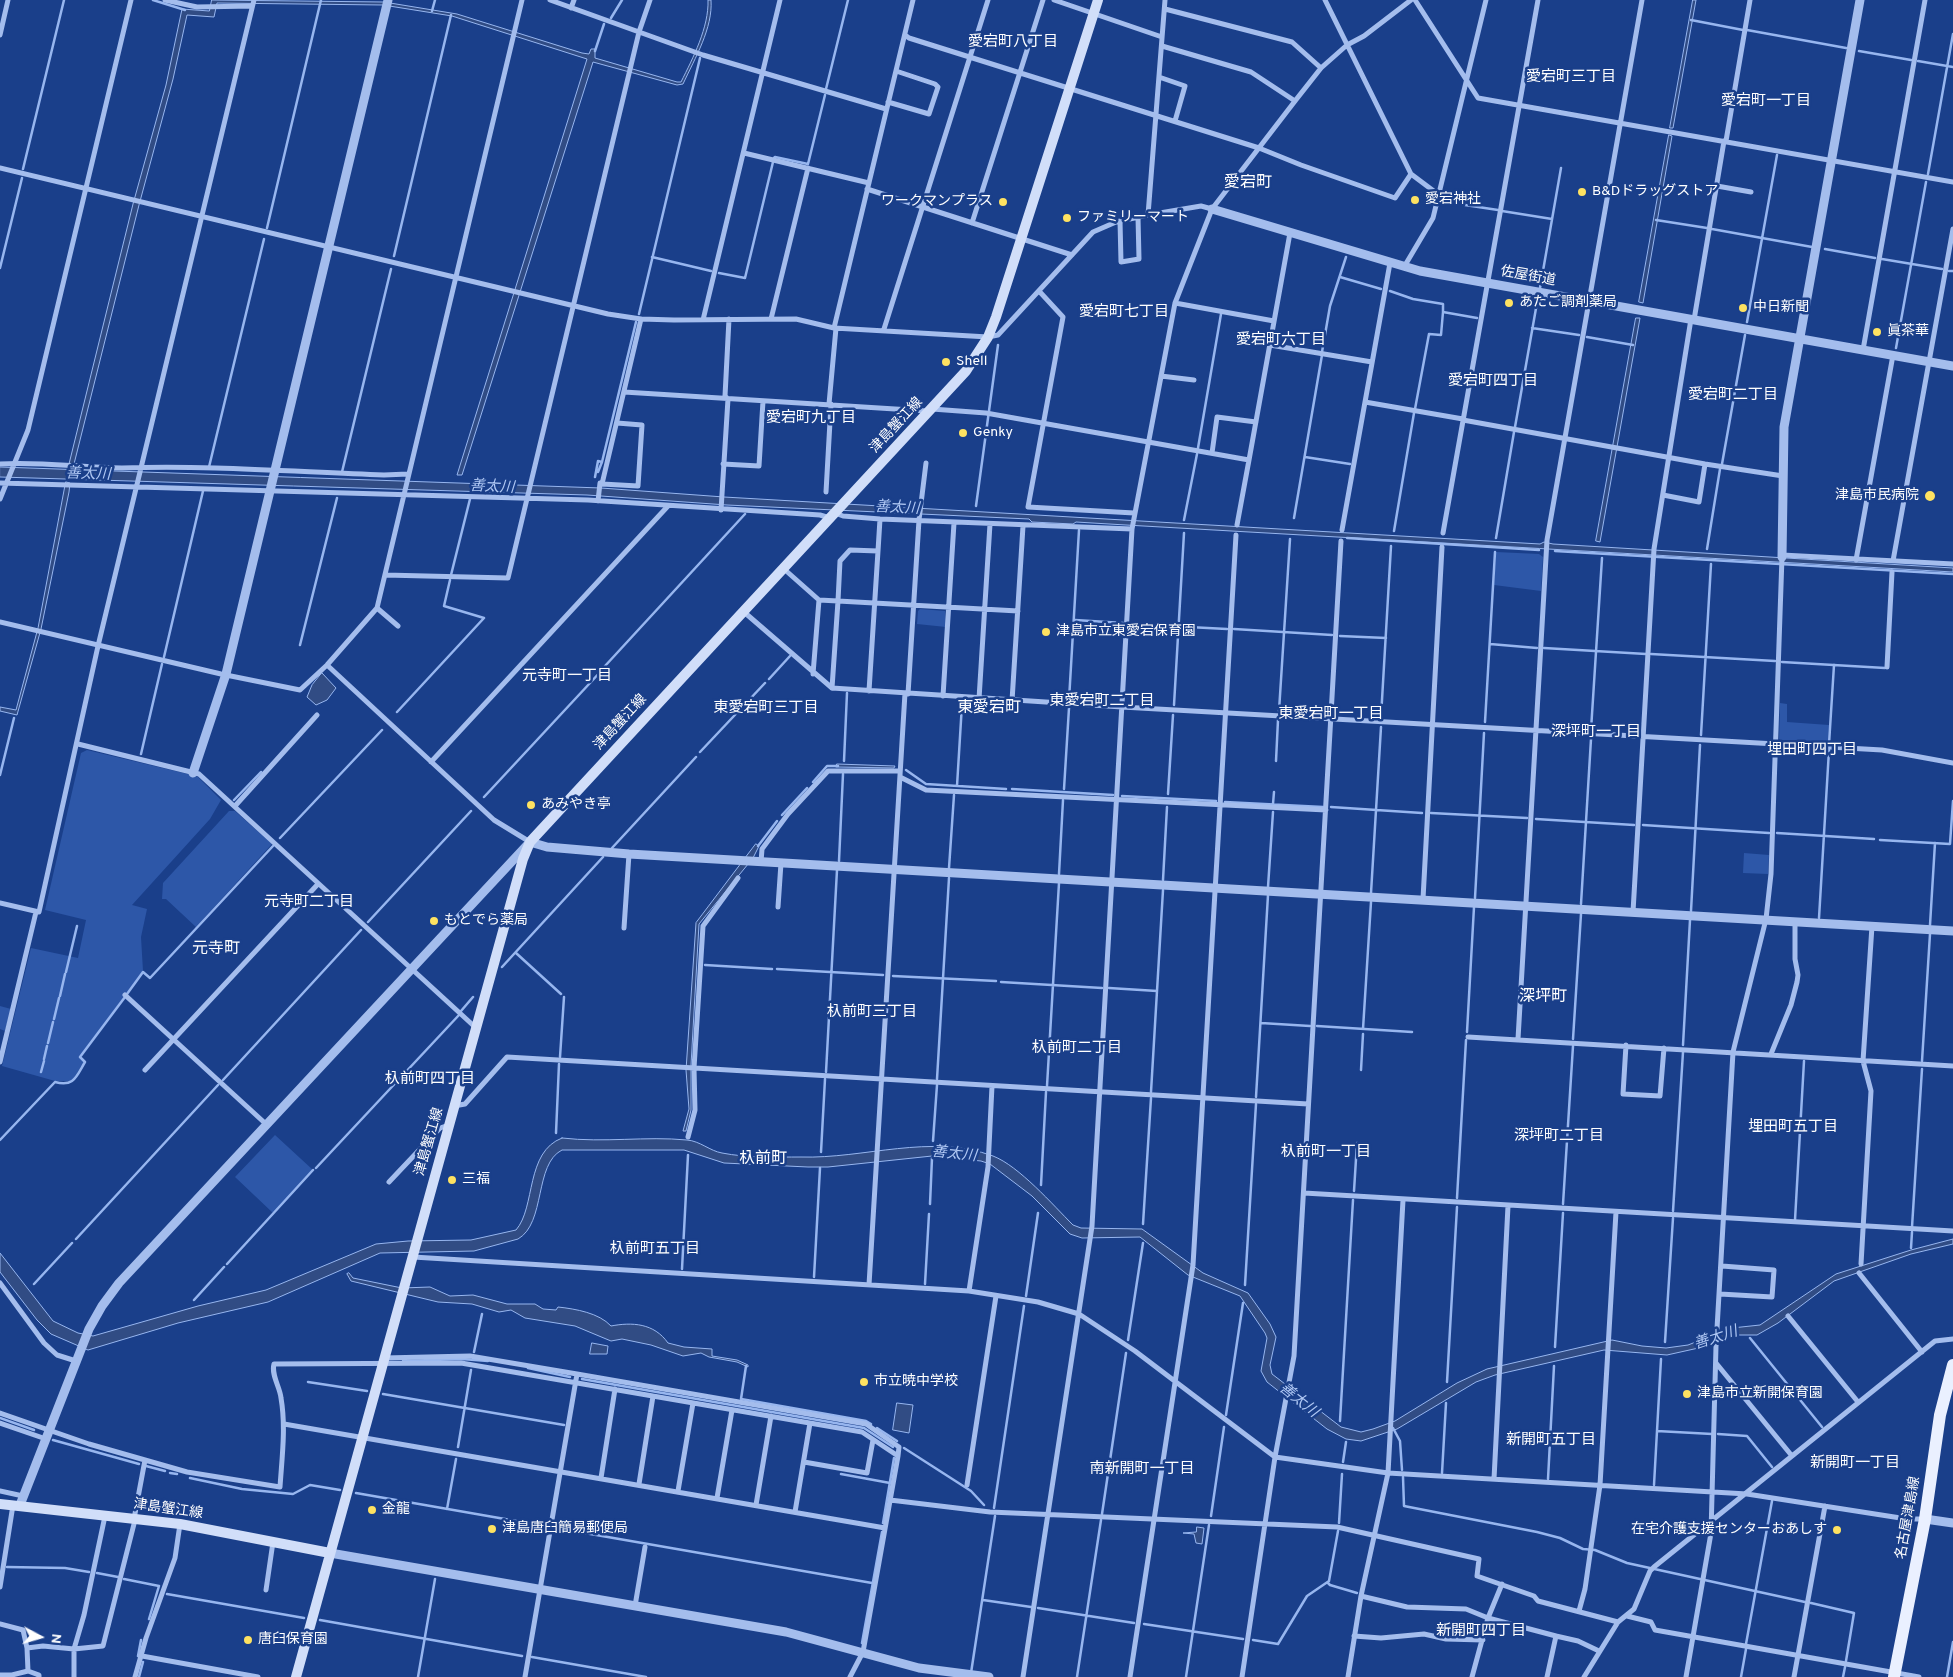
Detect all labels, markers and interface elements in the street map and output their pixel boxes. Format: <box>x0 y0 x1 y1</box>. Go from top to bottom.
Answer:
district label: 愛宕町八丁目 <box>968 34 1058 52</box>
district label: 愛宕町三丁目 <box>1526 69 1616 87</box>
district label: 愛宕町一丁目 <box>1721 93 1811 111</box>
district label: 愛宕町 <box>1224 174 1272 194</box>
place label: B&Dドラッグストア <box>1592 184 1718 200</box>
marker: B&Dドラッグストア <box>1576 186 1588 198</box>
place label: 愛宕神社 <box>1425 192 1481 208</box>
place label: ワークマンプラス <box>881 194 993 210</box>
marker: 愛宕神社 <box>1409 194 1421 206</box>
marker: ワークマンプラス <box>997 196 1009 208</box>
place label: ファミリーマート <box>1077 210 1189 226</box>
marker: ファミリーマート <box>1061 212 1073 224</box>
street label: 佐屋街道 <box>1499 264 1557 290</box>
place label: あたご調剤薬局 <box>1519 295 1617 311</box>
marker: あたご調剤薬局 <box>1503 297 1515 309</box>
place label: 中日新聞 <box>1753 300 1809 316</box>
marker: 中日新聞 <box>1737 302 1749 314</box>
district label: 愛宕町七丁目 <box>1079 304 1169 322</box>
place label: 眞茶華 <box>1887 324 1929 340</box>
marker: 眞茶華 <box>1871 326 1883 338</box>
district label: 愛宕町六丁目 <box>1236 332 1326 350</box>
place label: Shell <box>956 354 987 370</box>
marker: Shell <box>940 356 952 368</box>
district label: 愛宕町四丁目 <box>1448 373 1538 391</box>
district label: 愛宕町二丁目 <box>1688 387 1778 405</box>
street label: 津島蟹江線 <box>867 395 927 457</box>
district label: 愛宕町九丁目 <box>766 410 856 428</box>
place label: Genky <box>973 425 1013 441</box>
marker: Genky <box>957 427 969 439</box>
water label: 善太川 <box>65 465 111 485</box>
water label: 善太川 <box>469 478 515 498</box>
place label: 津島市民病院 <box>1835 488 1919 504</box>
marker: 津島市民病院 <box>1923 489 1937 503</box>
water label: 善太川 <box>874 499 920 519</box>
place label: 津島市立東愛宕保育園 <box>1056 624 1196 640</box>
marker: 津島市立東愛宕保育園 <box>1040 626 1052 638</box>
district label: 元寺町一丁目 <box>522 668 612 686</box>
street label: 津島蟹江線 <box>591 692 651 754</box>
district label: 東愛宕町二丁目 <box>1050 693 1154 711</box>
district label: 東愛宕町 <box>957 699 1021 719</box>
district label: 東愛宕町三丁目 <box>714 700 818 718</box>
district label: 東愛宕町一丁目 <box>1279 706 1383 724</box>
district label: 深坪町一丁目 <box>1551 724 1641 742</box>
district label: 埋田町四丁目 <box>1767 742 1857 760</box>
place label: あみやき亭 <box>541 797 611 813</box>
marker: あみやき亭 <box>525 799 537 811</box>
district label: 元寺町二丁目 <box>264 894 354 912</box>
place label: もとでら薬局 <box>444 913 528 929</box>
marker: もとでら薬局 <box>428 915 440 927</box>
district label: 元寺町 <box>192 940 240 960</box>
district label: 深坪町 <box>1519 988 1567 1008</box>
district label: 杁前町三丁目 <box>827 1004 917 1022</box>
district label: 杁前町二丁目 <box>1032 1040 1122 1058</box>
district label: 杁前町四丁目 <box>385 1071 475 1089</box>
street label: 津島蟹江線 <box>412 1106 448 1178</box>
district label: 埋田町五丁目 <box>1748 1119 1838 1137</box>
district label: 深坪町二丁目 <box>1514 1128 1604 1146</box>
water label: 善太川 <box>931 1144 977 1166</box>
district label: 杁前町一丁目 <box>1281 1144 1371 1162</box>
district label: 杁前町 <box>739 1150 787 1170</box>
place label: 三福 <box>462 1172 490 1188</box>
marker: 三福 <box>446 1174 458 1186</box>
district label: 杁前町五丁目 <box>610 1241 700 1259</box>
water label: 善太川 <box>1692 1323 1740 1355</box>
place label: 市立暁中学校 <box>874 1374 958 1390</box>
marker: 市立暁中学校 <box>858 1376 870 1388</box>
water label: 善太川 <box>1275 1380 1321 1422</box>
place label: 津島市立新開保育園 <box>1697 1386 1823 1402</box>
marker: 津島市立新開保育園 <box>1681 1388 1693 1400</box>
district label: 新開町五丁目 <box>1506 1432 1596 1450</box>
district label: 新開町一丁目 <box>1810 1455 1900 1473</box>
district label: 南新開町一丁目 <box>1090 1461 1194 1479</box>
street label: 名古屋津島線 <box>1893 1475 1925 1561</box>
street label: 津島蟹江線 <box>132 1497 204 1523</box>
place label: 金龍 <box>382 1502 410 1518</box>
marker: 金龍 <box>366 1504 378 1516</box>
place label: 津島唐臼簡易郵便局 <box>502 1521 628 1537</box>
place label: 在宅介護支援センターおあしす <box>1631 1522 1827 1538</box>
marker: 津島唐臼簡易郵便局 <box>486 1523 498 1535</box>
marker: 在宅介護支援センターおあしす <box>1831 1524 1843 1536</box>
north arrow <box>15 1612 65 1662</box>
district label: 新開町四丁目 <box>1436 1623 1526 1641</box>
place label: 唐臼保育園 <box>258 1632 328 1648</box>
text: N <box>46 1633 64 1645</box>
marker: 唐臼保育園 <box>242 1634 254 1646</box>

